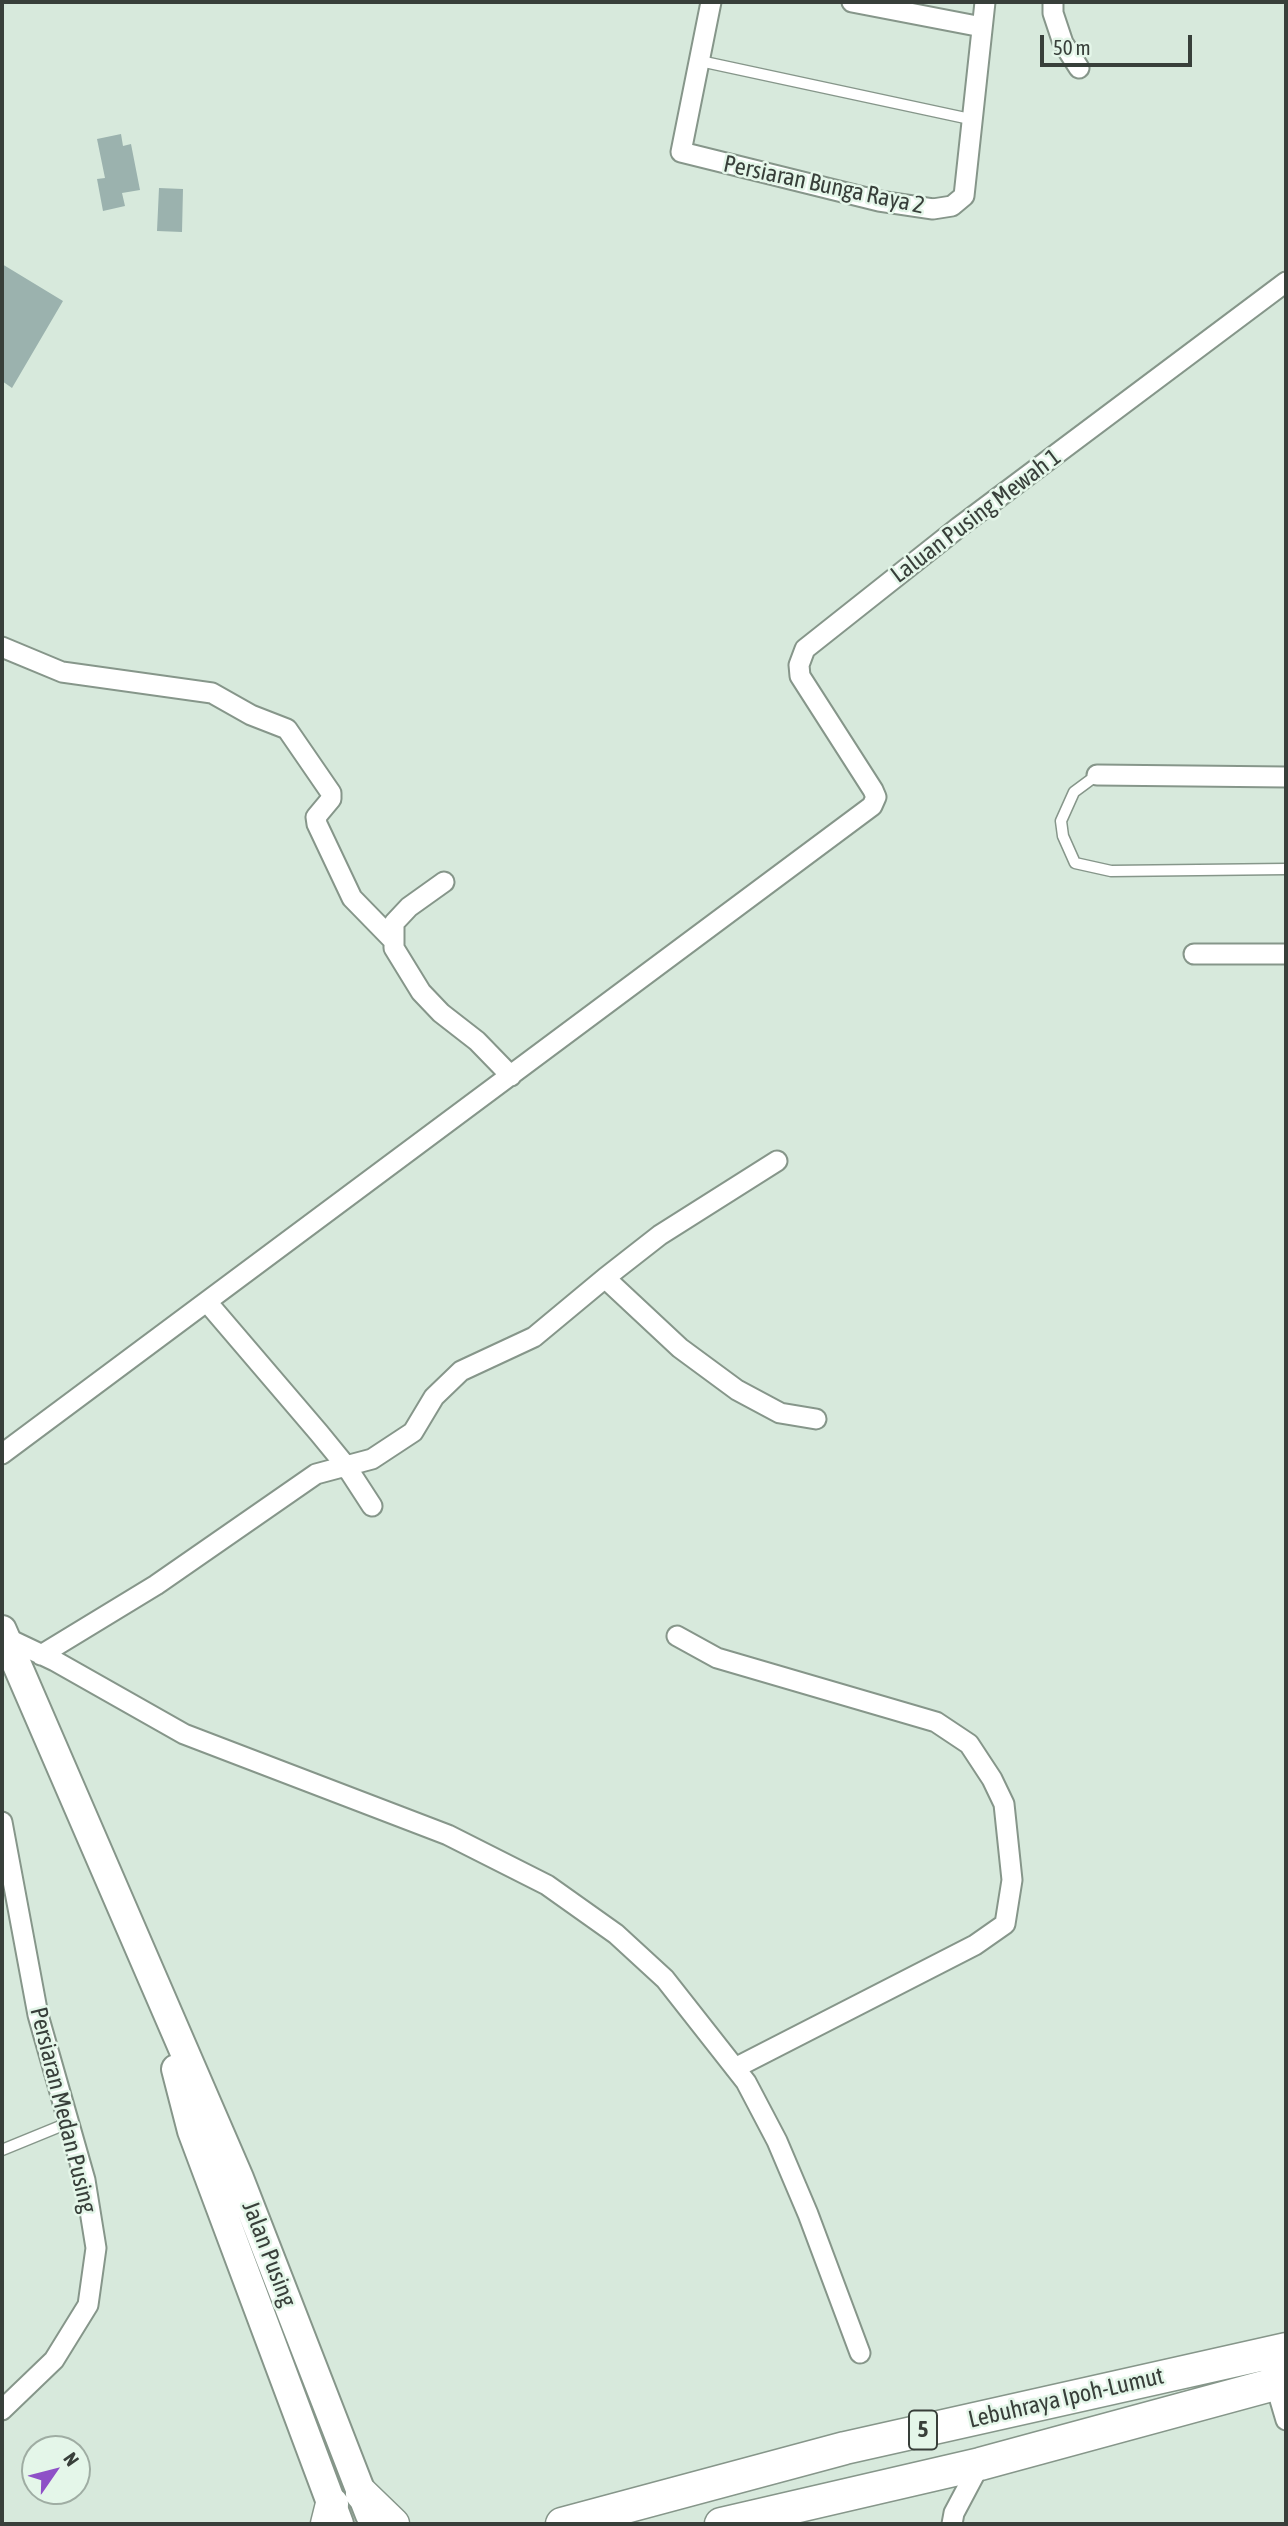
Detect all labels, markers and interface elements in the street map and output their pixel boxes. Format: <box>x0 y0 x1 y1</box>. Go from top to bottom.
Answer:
scale bar <box>1043 21 1195 65</box>
text: 50 m <box>1053 35 1091 59</box>
street label: Persiaran Bunga Raya 2 <box>721 150 927 220</box>
street label: Laluan Pusing Mewah 1 <box>885 443 1067 589</box>
street label: Persiaran Medan Pusing <box>24 2004 102 2216</box>
street label: Jalan Pusing <box>236 2197 302 2311</box>
street label: Lebuhraya Ipoh-Lumut <box>965 2362 1167 2434</box>
road number: 5 <box>909 2410 937 2450</box>
north arrow <box>21 2435 91 2505</box>
text: N <box>59 2448 84 2470</box>

